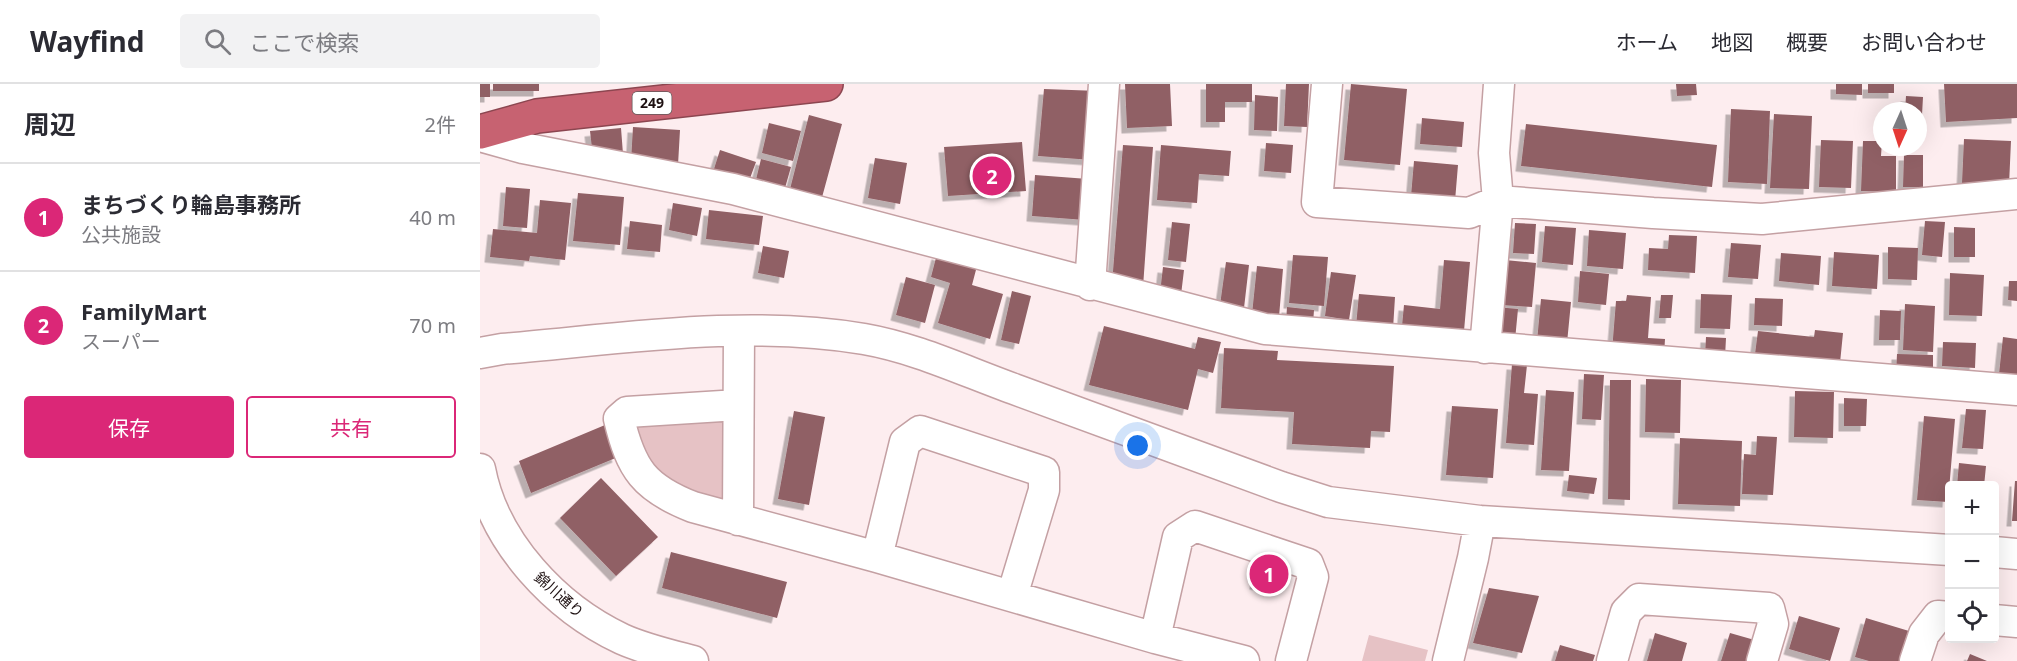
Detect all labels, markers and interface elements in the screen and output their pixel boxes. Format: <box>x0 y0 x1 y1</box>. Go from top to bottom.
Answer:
search box <box>180 14 600 68</box>
text: Wayfind <box>30 22 144 60</box>
icon: search <box>201 25 234 58</box>
text: ここで検索 <box>249 27 359 57</box>
text: ホーム <box>1616 28 1678 56</box>
text: 地図 <box>1711 28 1753 56</box>
text: 概要 <box>1786 28 1828 56</box>
text: お問い合わせ <box>1861 28 1987 56</box>
road number: 249 <box>632 92 672 114</box>
north arrow <box>1873 102 1927 156</box>
text: 周辺 <box>24 106 76 142</box>
text: 2件 <box>425 111 456 138</box>
pin: 2 <box>972 154 1012 199</box>
text: まちづくり輪島事務所 <box>81 189 301 219</box>
text: 1 <box>38 204 49 231</box>
text: 40 m <box>409 204 456 231</box>
text: 公共施設 <box>81 221 161 248</box>
text: FamilyMart <box>81 296 207 326</box>
text: 2 <box>38 312 49 339</box>
text: 70 m <box>409 312 456 339</box>
text: スーパー <box>81 328 161 355</box>
button: 保存 <box>24 396 234 458</box>
button: 共有 <box>246 396 456 458</box>
your location <box>1123 431 1152 460</box>
map controls <box>1945 481 1999 643</box>
button: + <box>1945 481 1999 535</box>
button: − <box>1945 535 1999 589</box>
pin: 1 <box>1250 552 1288 596</box>
street label: 錦川通り <box>531 567 589 622</box>
button: locate <box>1945 589 1999 643</box>

